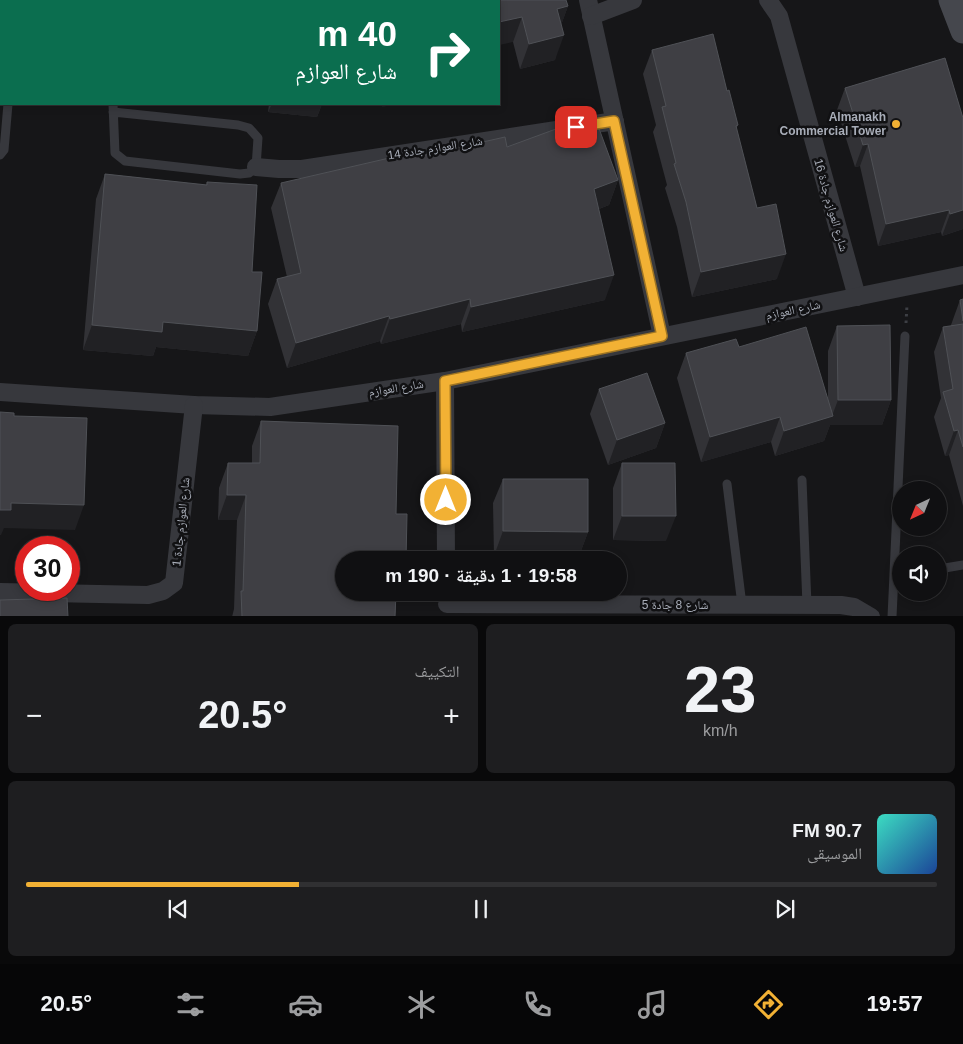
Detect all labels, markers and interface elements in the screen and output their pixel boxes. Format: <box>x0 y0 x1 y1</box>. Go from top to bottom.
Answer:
text: 40 m <box>317 14 397 53</box>
icon: right <box>415 20 480 85</box>
text: شارع العوازم <box>295 59 397 84</box>
pin <box>555 106 597 148</box>
place label: Almanakh Commercial Tower <box>780 110 886 138</box>
icon: arrive <box>562 113 590 141</box>
marker: Almanakh Commercial Tower <box>890 118 902 130</box>
street label: شارع العوازم جادة 14 <box>386 134 484 163</box>
street label: شارع العوازم جادة 16 <box>810 157 851 253</box>
street label: شارع العوازم <box>764 297 822 324</box>
street label: شارع العوازم <box>367 377 425 400</box>
position arrow <box>419 473 471 525</box>
street label: شارع العوازم جادة 1 <box>169 477 194 567</box>
north arrow <box>892 481 948 536</box>
map controls <box>892 481 947 601</box>
speed limit sign: 30 <box>15 536 80 601</box>
button: sound <box>892 546 947 601</box>
text: 19:58 · 1 دقيقة · 190 m <box>385 565 577 586</box>
street label: شارع 8 جادة 5 <box>642 598 708 613</box>
text: 23 <box>684 653 756 726</box>
text: التكييف <box>415 663 460 680</box>
text: 20.5° <box>198 694 287 736</box>
text: − <box>26 700 42 731</box>
text: + <box>443 700 460 731</box>
text: km/h <box>703 722 738 739</box>
text: 90.7 FM <box>792 820 862 841</box>
text: الموسيقى <box>807 845 862 862</box>
icon: previous <box>164 895 192 923</box>
icon: pause <box>467 895 495 923</box>
icon: next <box>771 895 799 923</box>
icon: filters <box>173 987 208 1022</box>
icon: car <box>288 987 323 1022</box>
icon: climate <box>404 987 439 1022</box>
icon: phone <box>520 987 555 1022</box>
icon: music <box>635 987 670 1022</box>
icon: directions <box>751 987 786 1022</box>
text: 20.5° <box>40 991 92 1016</box>
text: 19:57 <box>866 991 923 1016</box>

